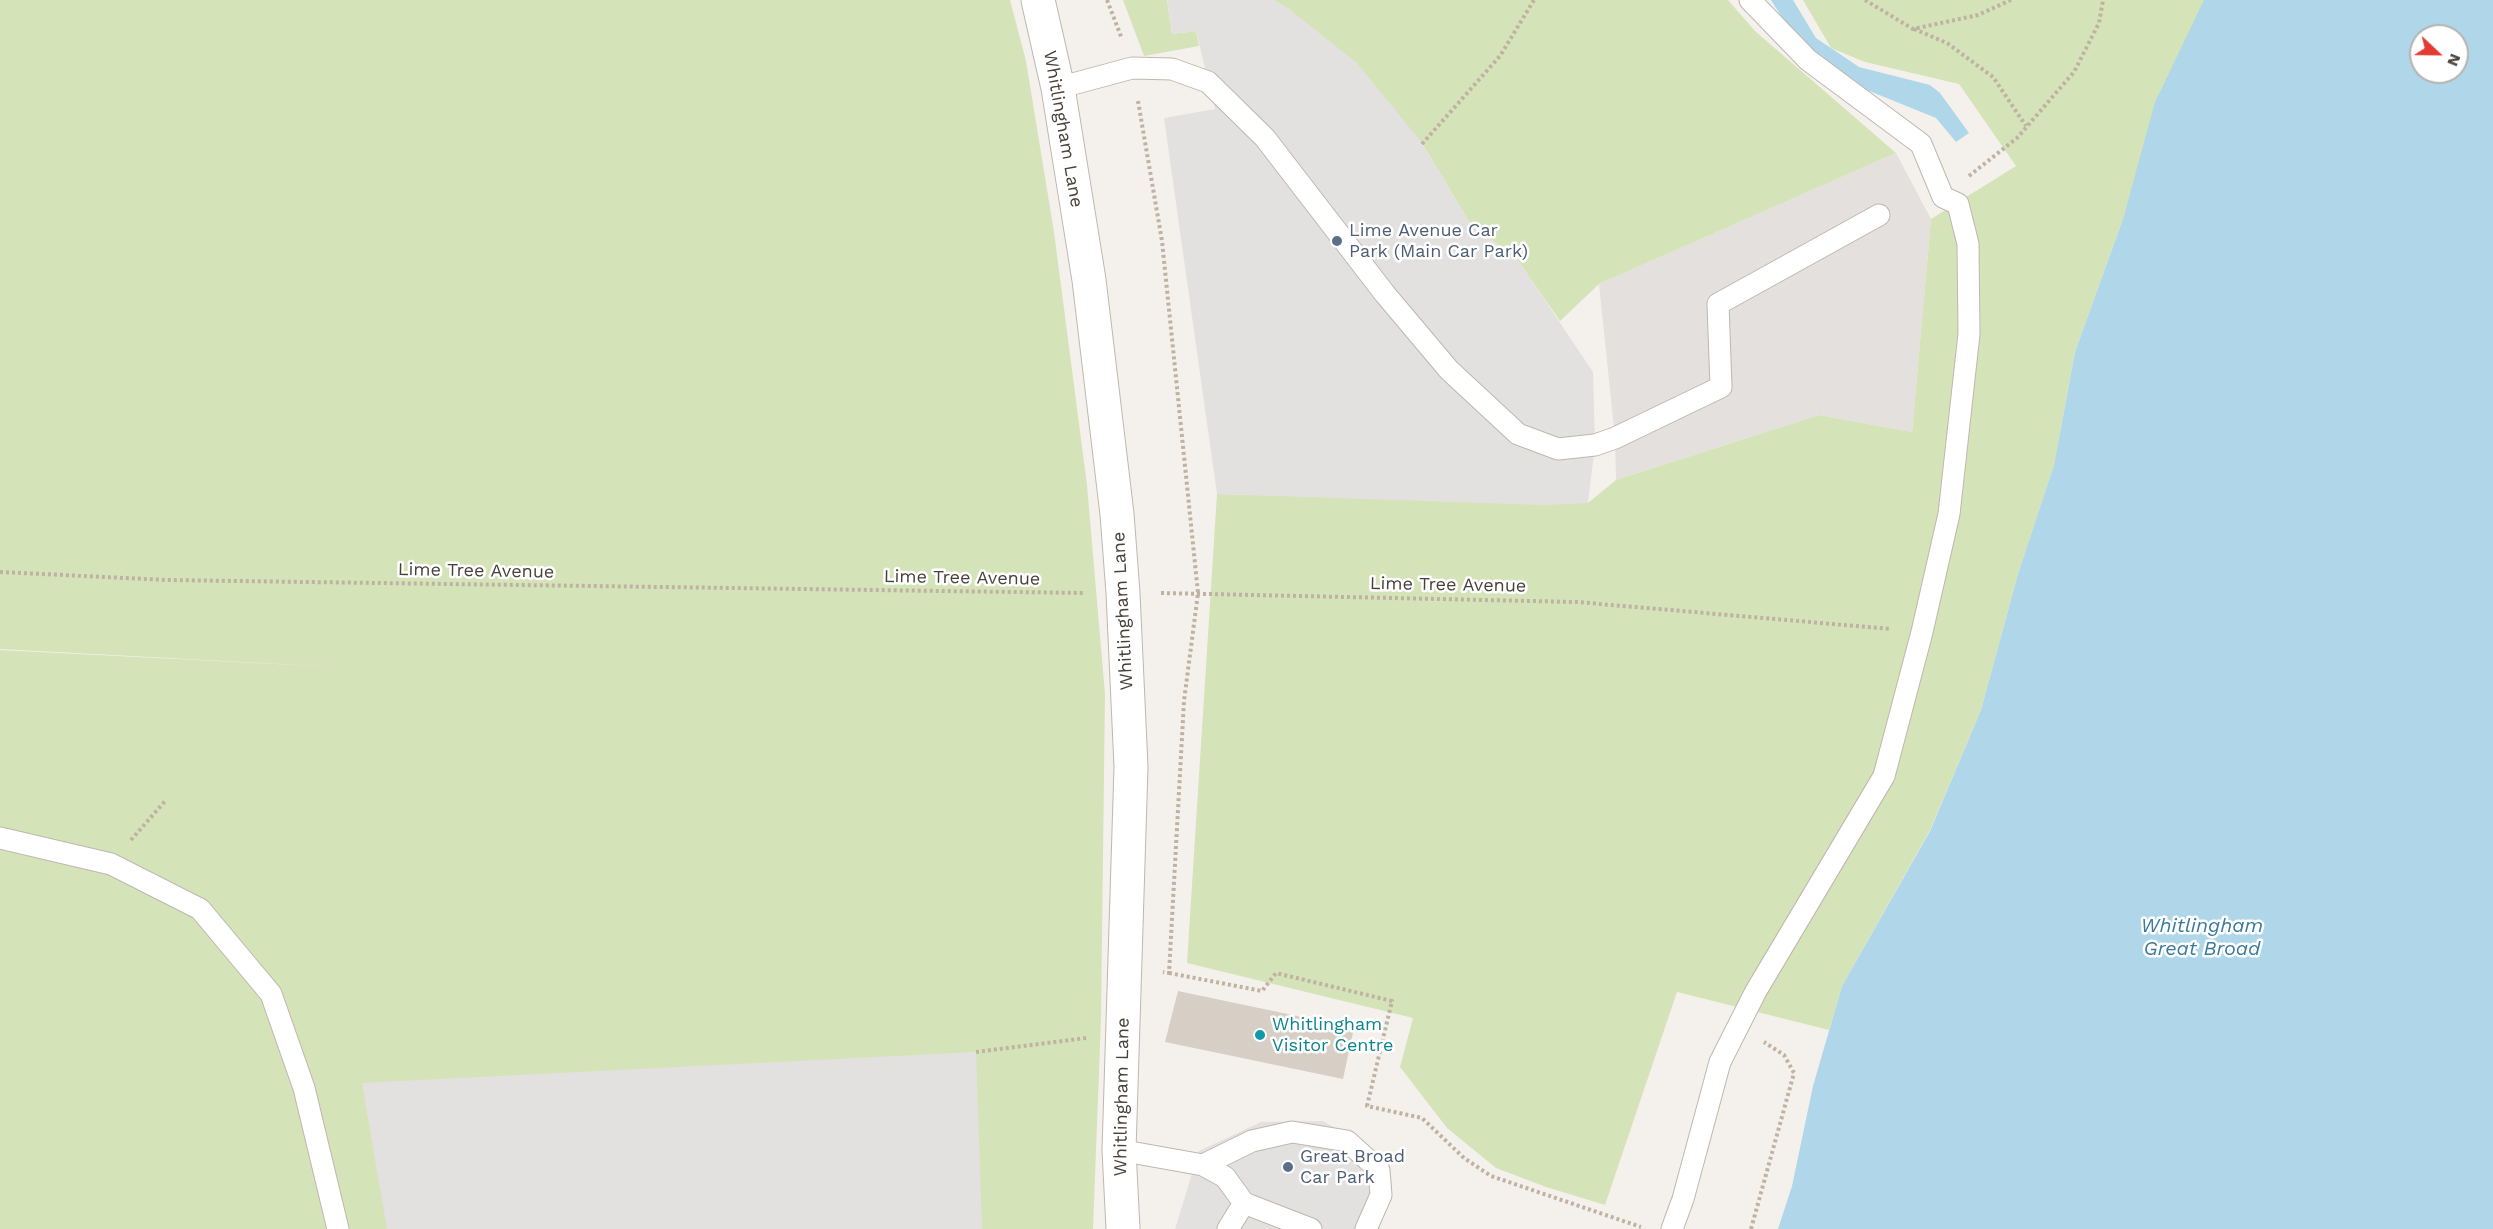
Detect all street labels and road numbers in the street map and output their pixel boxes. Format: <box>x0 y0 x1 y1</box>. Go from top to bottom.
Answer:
street label: Whitlingham Lane <box>1039 49 1087 209</box>
street label: Whitlingham Lane <box>1108 531 1138 691</box>
street label: Lime Tree Avenue <box>398 559 554 583</box>
street label: Lime Tree Avenue <box>884 566 1040 590</box>
street label: Lime Tree Avenue <box>1370 573 1526 597</box>
street label: Whitlingham Lane <box>1110 1017 1134 1177</box>

